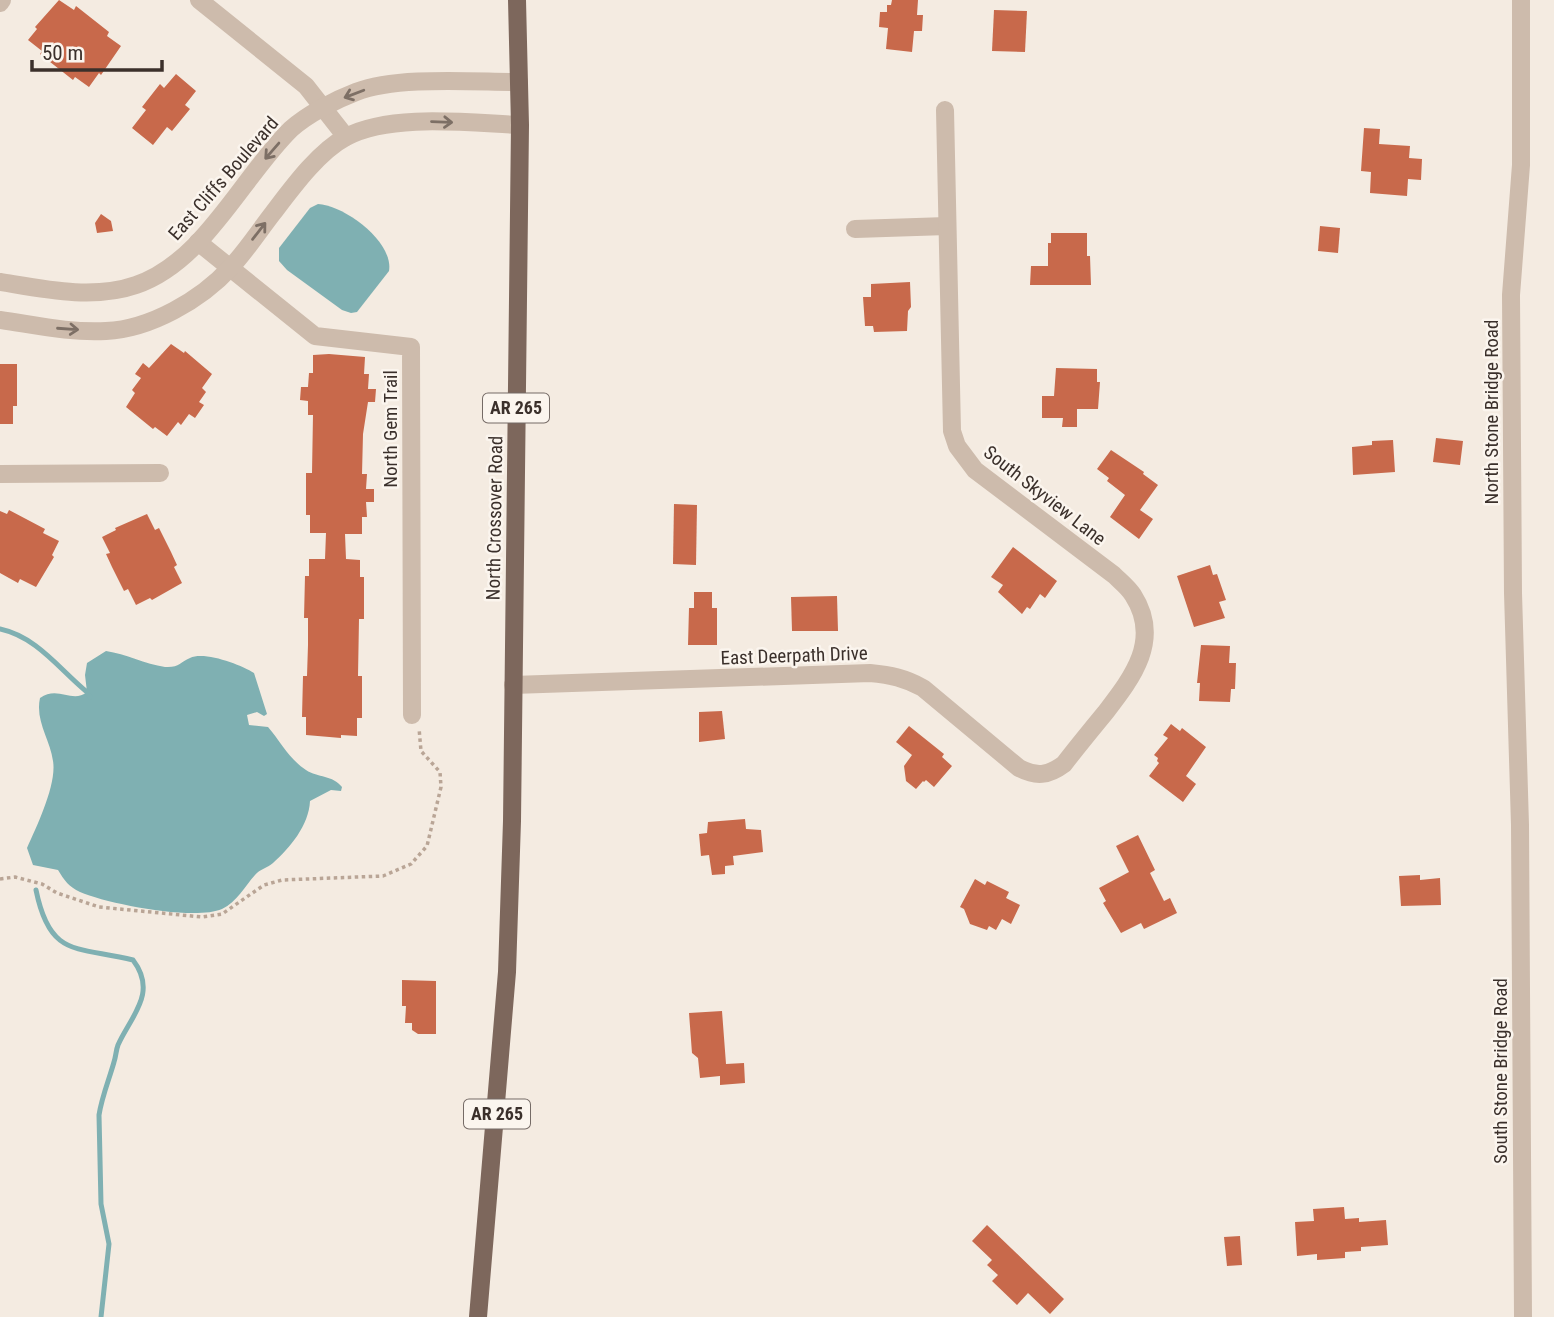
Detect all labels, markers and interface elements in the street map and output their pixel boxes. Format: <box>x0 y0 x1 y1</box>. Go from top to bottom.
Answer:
scale bar <box>32 28 161 72</box>
text: 50 m <box>42 41 83 65</box>
one-way arrow <box>344 89 366 101</box>
street label: East Cliffs Boulevard <box>163 112 283 245</box>
one-way arrow <box>430 115 453 128</box>
one-way arrow <box>264 142 280 160</box>
one-way arrow <box>251 223 266 241</box>
street label: North Stone Bridge Road <box>1480 320 1503 504</box>
one-way arrow <box>56 323 78 336</box>
street label: North Gem Trail <box>379 370 402 488</box>
road number: AR 265 <box>483 394 549 422</box>
street label: North Crossover Road <box>482 436 507 600</box>
street label: South Skyview Lane <box>979 441 1110 550</box>
street label: East Deerpath Drive <box>720 641 868 670</box>
street label: South Stone Bridge Road <box>1489 978 1512 1164</box>
road number: AR 265 <box>464 1100 530 1128</box>

